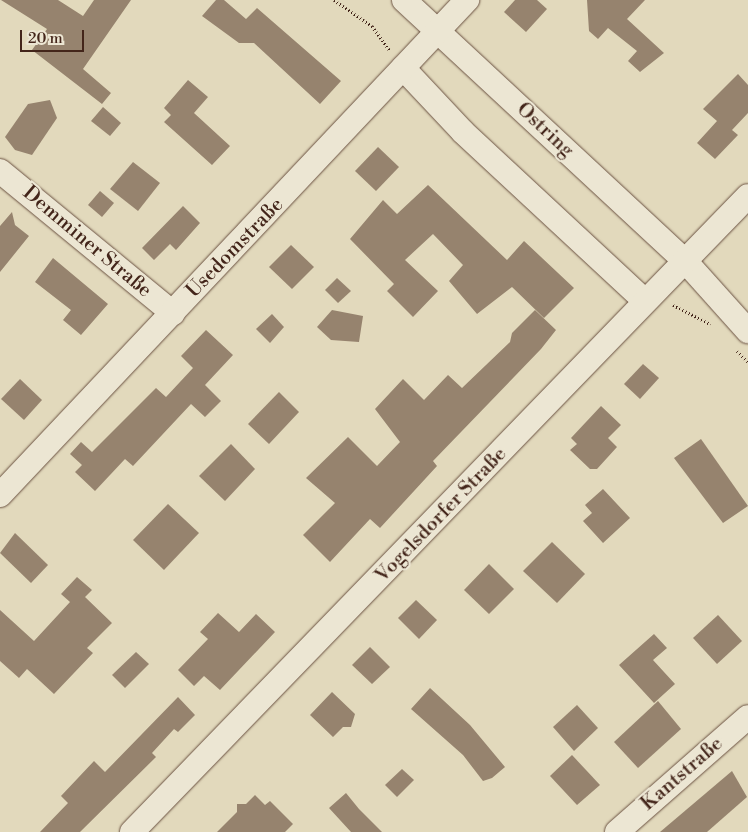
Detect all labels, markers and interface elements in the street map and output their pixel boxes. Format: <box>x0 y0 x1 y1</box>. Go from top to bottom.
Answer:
scale bar <box>22 20 86 52</box>
text: 20 m <box>28 29 63 48</box>
street label: Ostring <box>511 98 579 162</box>
street label: Demminer Straße <box>18 181 156 303</box>
street label: Usedomstraße <box>181 193 289 303</box>
street label: Vogelsdorfer Straße <box>370 442 512 588</box>
street label: Kantstraße <box>636 732 728 816</box>

